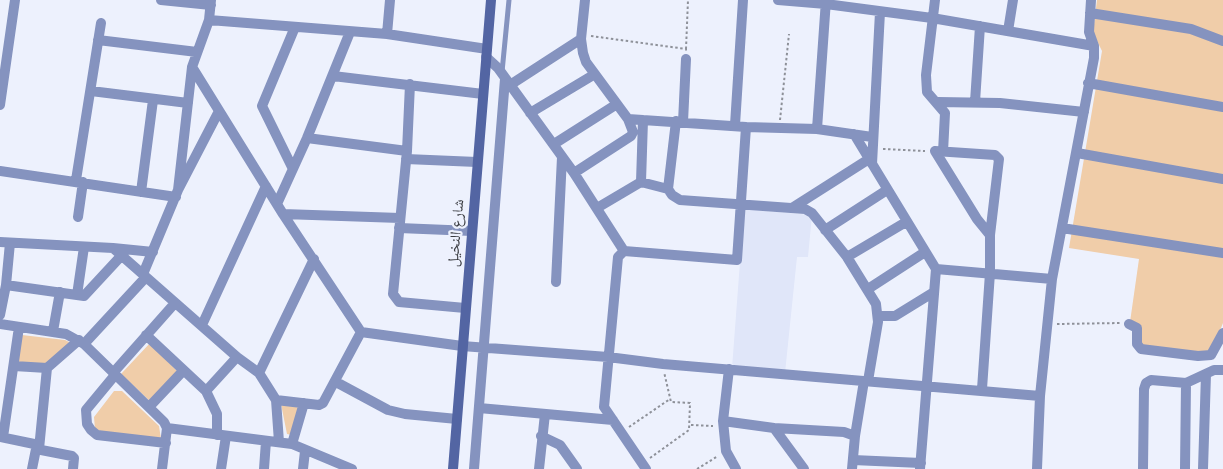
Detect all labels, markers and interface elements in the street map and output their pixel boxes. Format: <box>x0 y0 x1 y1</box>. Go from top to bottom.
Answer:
street label: شارع النخيل <box>444 198 468 268</box>

